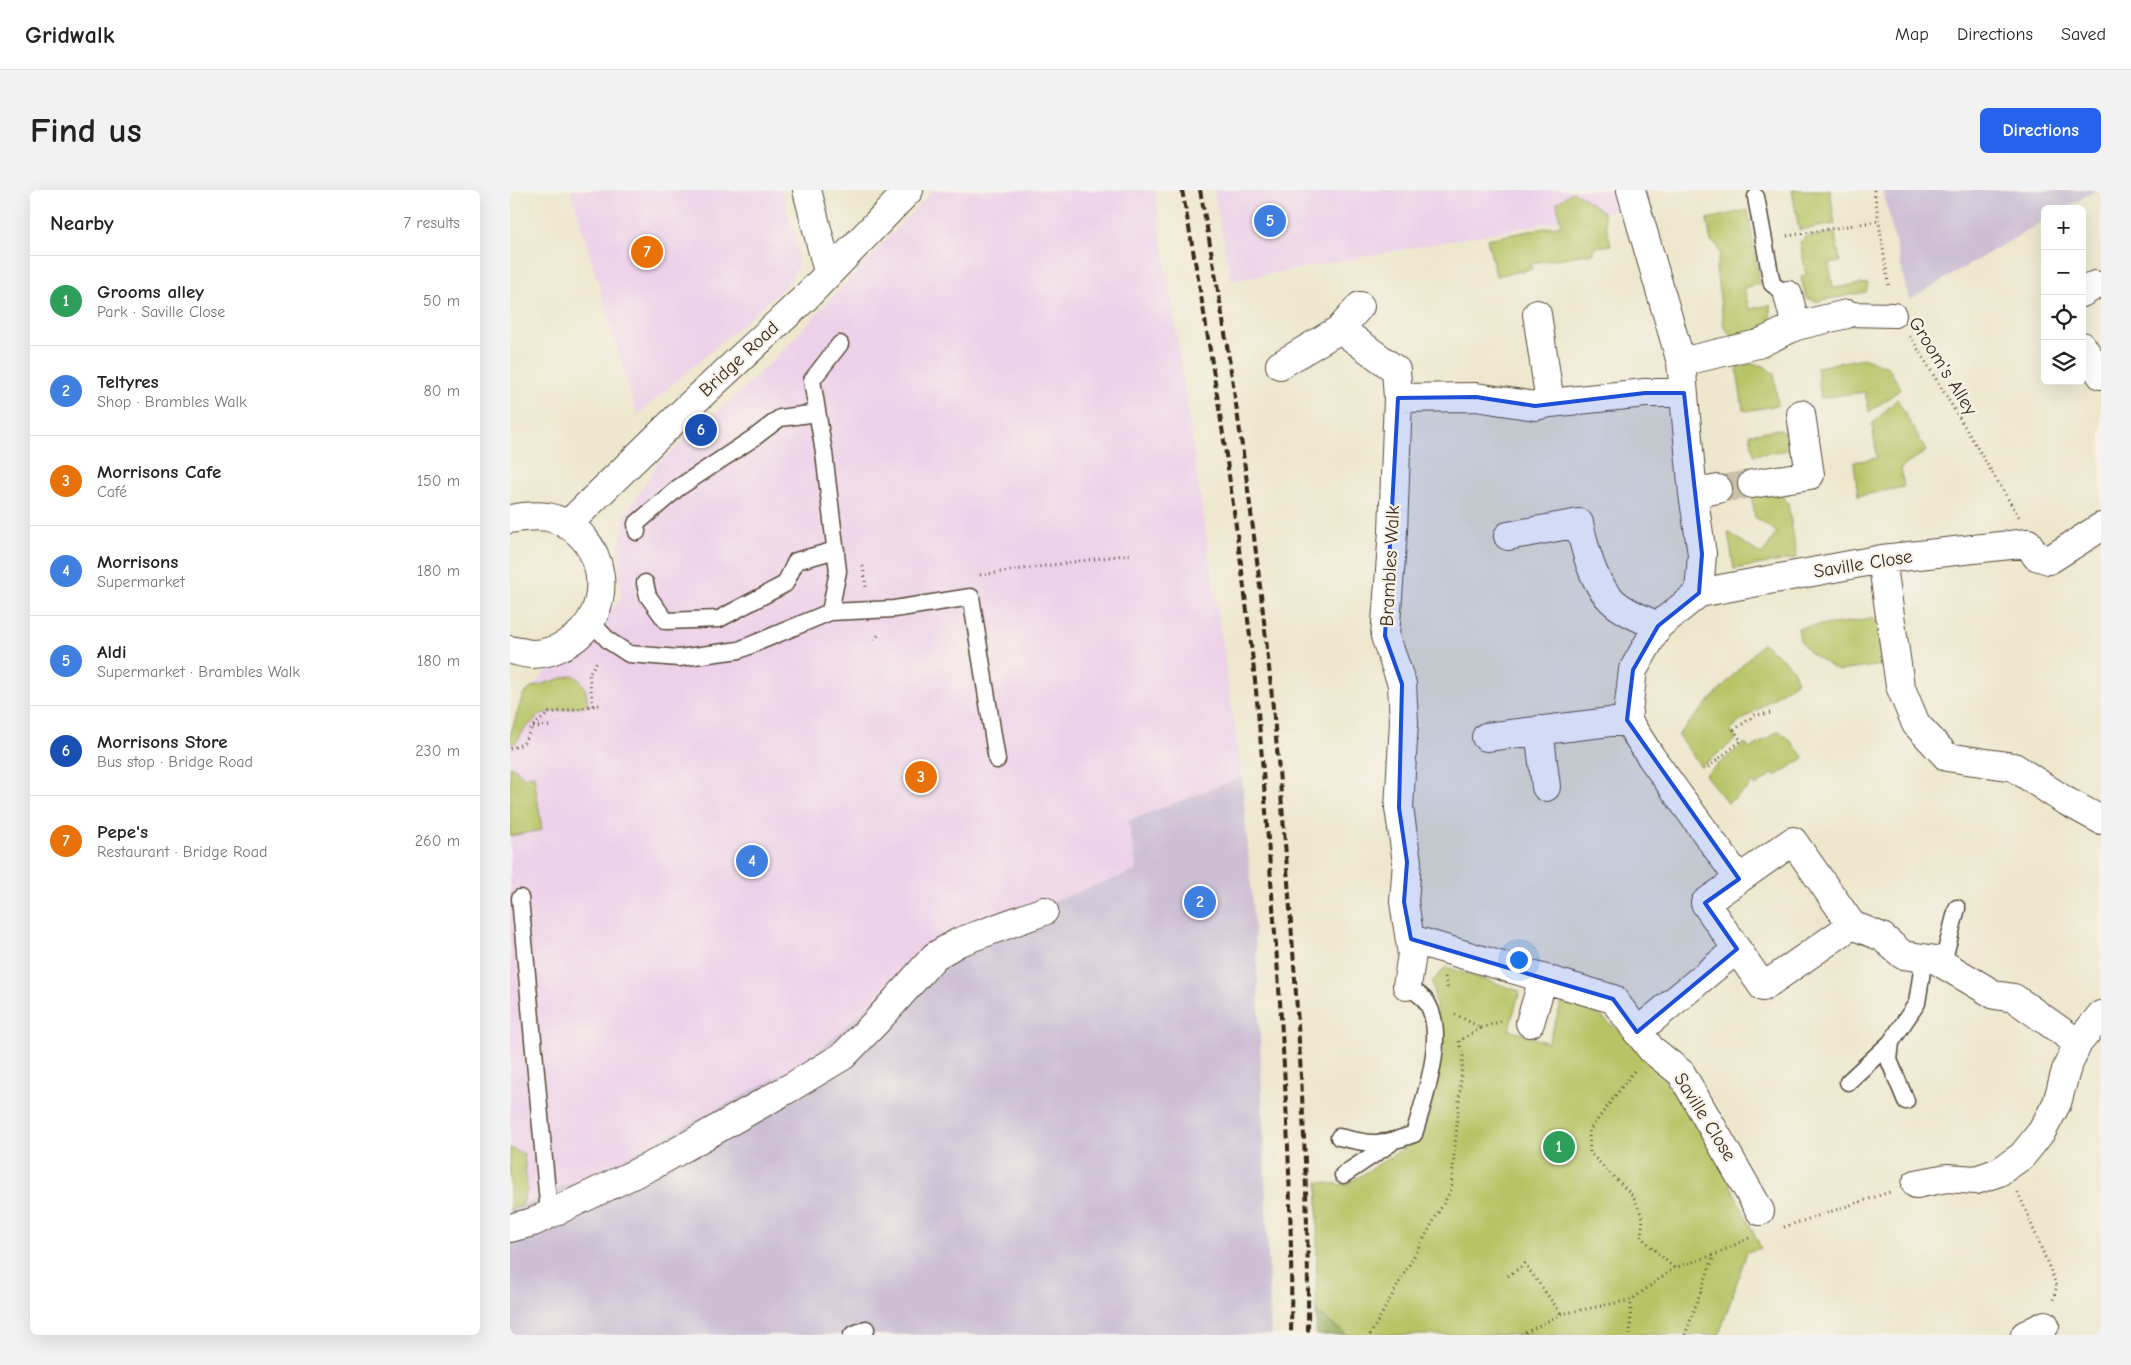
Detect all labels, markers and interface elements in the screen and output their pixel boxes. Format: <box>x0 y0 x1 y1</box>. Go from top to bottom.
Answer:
text: Gridwalk <box>25 21 114 49</box>
text: Map <box>1895 24 1929 45</box>
text: Directions <box>1957 24 2033 45</box>
text: Saved <box>2061 24 2106 45</box>
button: Directions <box>1980 108 2101 153</box>
text: Find us <box>30 110 142 151</box>
pin: 5 <box>1254 202 1286 240</box>
map controls <box>2041 205 2086 385</box>
button: + <box>2041 205 2086 250</box>
text: Nearby <box>50 211 114 235</box>
text: 7 results <box>403 214 460 232</box>
pin: 7 <box>631 233 663 271</box>
button: − <box>2041 250 2086 295</box>
text: Grooms alley <box>97 281 204 303</box>
text: 1 <box>63 292 69 310</box>
text: 50 m <box>423 292 460 310</box>
button: locate <box>2041 295 2086 340</box>
text: Park · Saville Close <box>97 303 225 321</box>
street label: Groom's Alley <box>1904 313 1982 420</box>
street label: Bridge Road <box>695 317 783 401</box>
button: layers <box>2041 340 2086 385</box>
text: Teltyres <box>97 371 159 393</box>
text: 2 <box>62 382 70 400</box>
text: 80 m <box>423 382 460 400</box>
text: Shop · Brambles Walk <box>97 393 247 411</box>
pin: 6 <box>685 411 717 449</box>
text: Morrisons Cafe <box>97 461 221 483</box>
text: 3 <box>62 472 70 490</box>
text: 150 m <box>417 472 460 490</box>
text: Café <box>97 483 127 501</box>
street label: Brambles Walk <box>1376 504 1404 627</box>
street label: Saville Close <box>1812 545 1914 583</box>
text: Morrisons <box>97 551 178 573</box>
text: 4 <box>62 562 70 580</box>
text: 180 m <box>417 562 460 580</box>
text: Supermarket <box>97 573 185 591</box>
text: Aldi <box>97 641 127 663</box>
text: 5 <box>62 652 70 670</box>
text: 180 m <box>417 652 460 670</box>
text: Supermarket · Brambles Walk <box>97 663 300 681</box>
text: Morrisons Store <box>97 731 228 753</box>
text: 6 <box>62 742 70 760</box>
text: 230 m <box>415 742 460 760</box>
text: Bus stop · Bridge Road <box>97 753 253 771</box>
pin: 3 <box>905 758 937 796</box>
text: Pepe's <box>97 821 148 843</box>
text: 7 <box>62 832 70 850</box>
text: 260 m <box>415 832 460 850</box>
pin: 4 <box>736 842 768 880</box>
text: Restaurant · Bridge Road <box>97 843 268 861</box>
pin: 2 <box>1184 883 1216 921</box>
your location <box>1506 947 1532 973</box>
street label: Saville Close <box>1669 1069 1741 1165</box>
pin: 1 <box>1543 1128 1575 1166</box>

